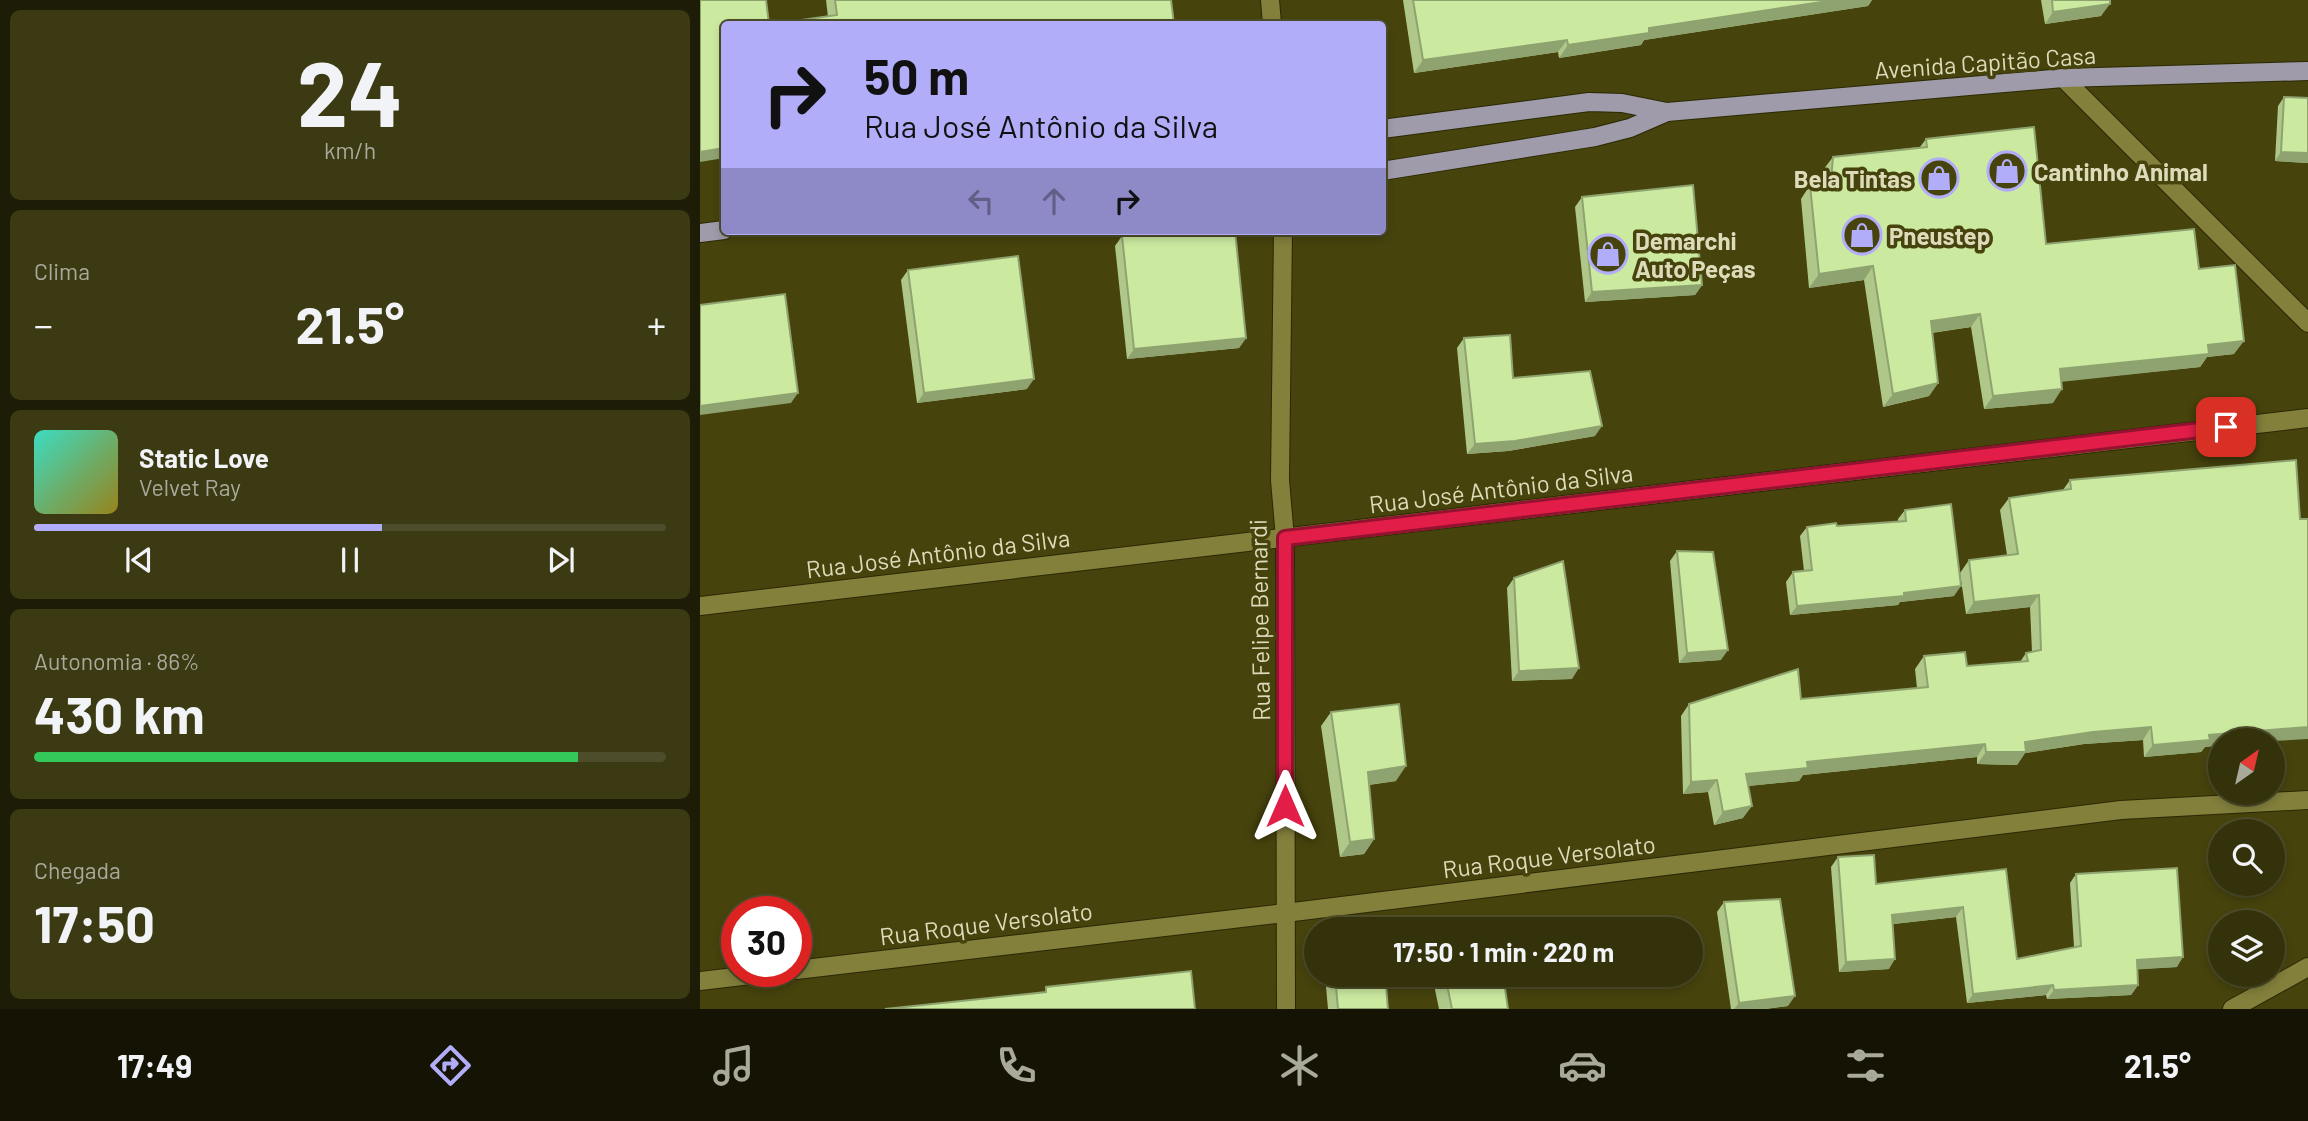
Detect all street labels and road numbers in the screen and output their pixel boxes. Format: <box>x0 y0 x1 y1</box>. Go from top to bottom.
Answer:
street label: Avenida Capitão Casa <box>1873 40 2097 84</box>
street label: Rua José Antônio da Silva <box>1367 457 1635 519</box>
street label: Rua Felipe Bernardi <box>1243 519 1275 721</box>
street label: Rua José Antônio da Silva <box>804 522 1072 584</box>
street label: Rua Roque Versolato <box>1441 829 1657 883</box>
street label: Rua Roque Versolato <box>878 896 1094 950</box>

